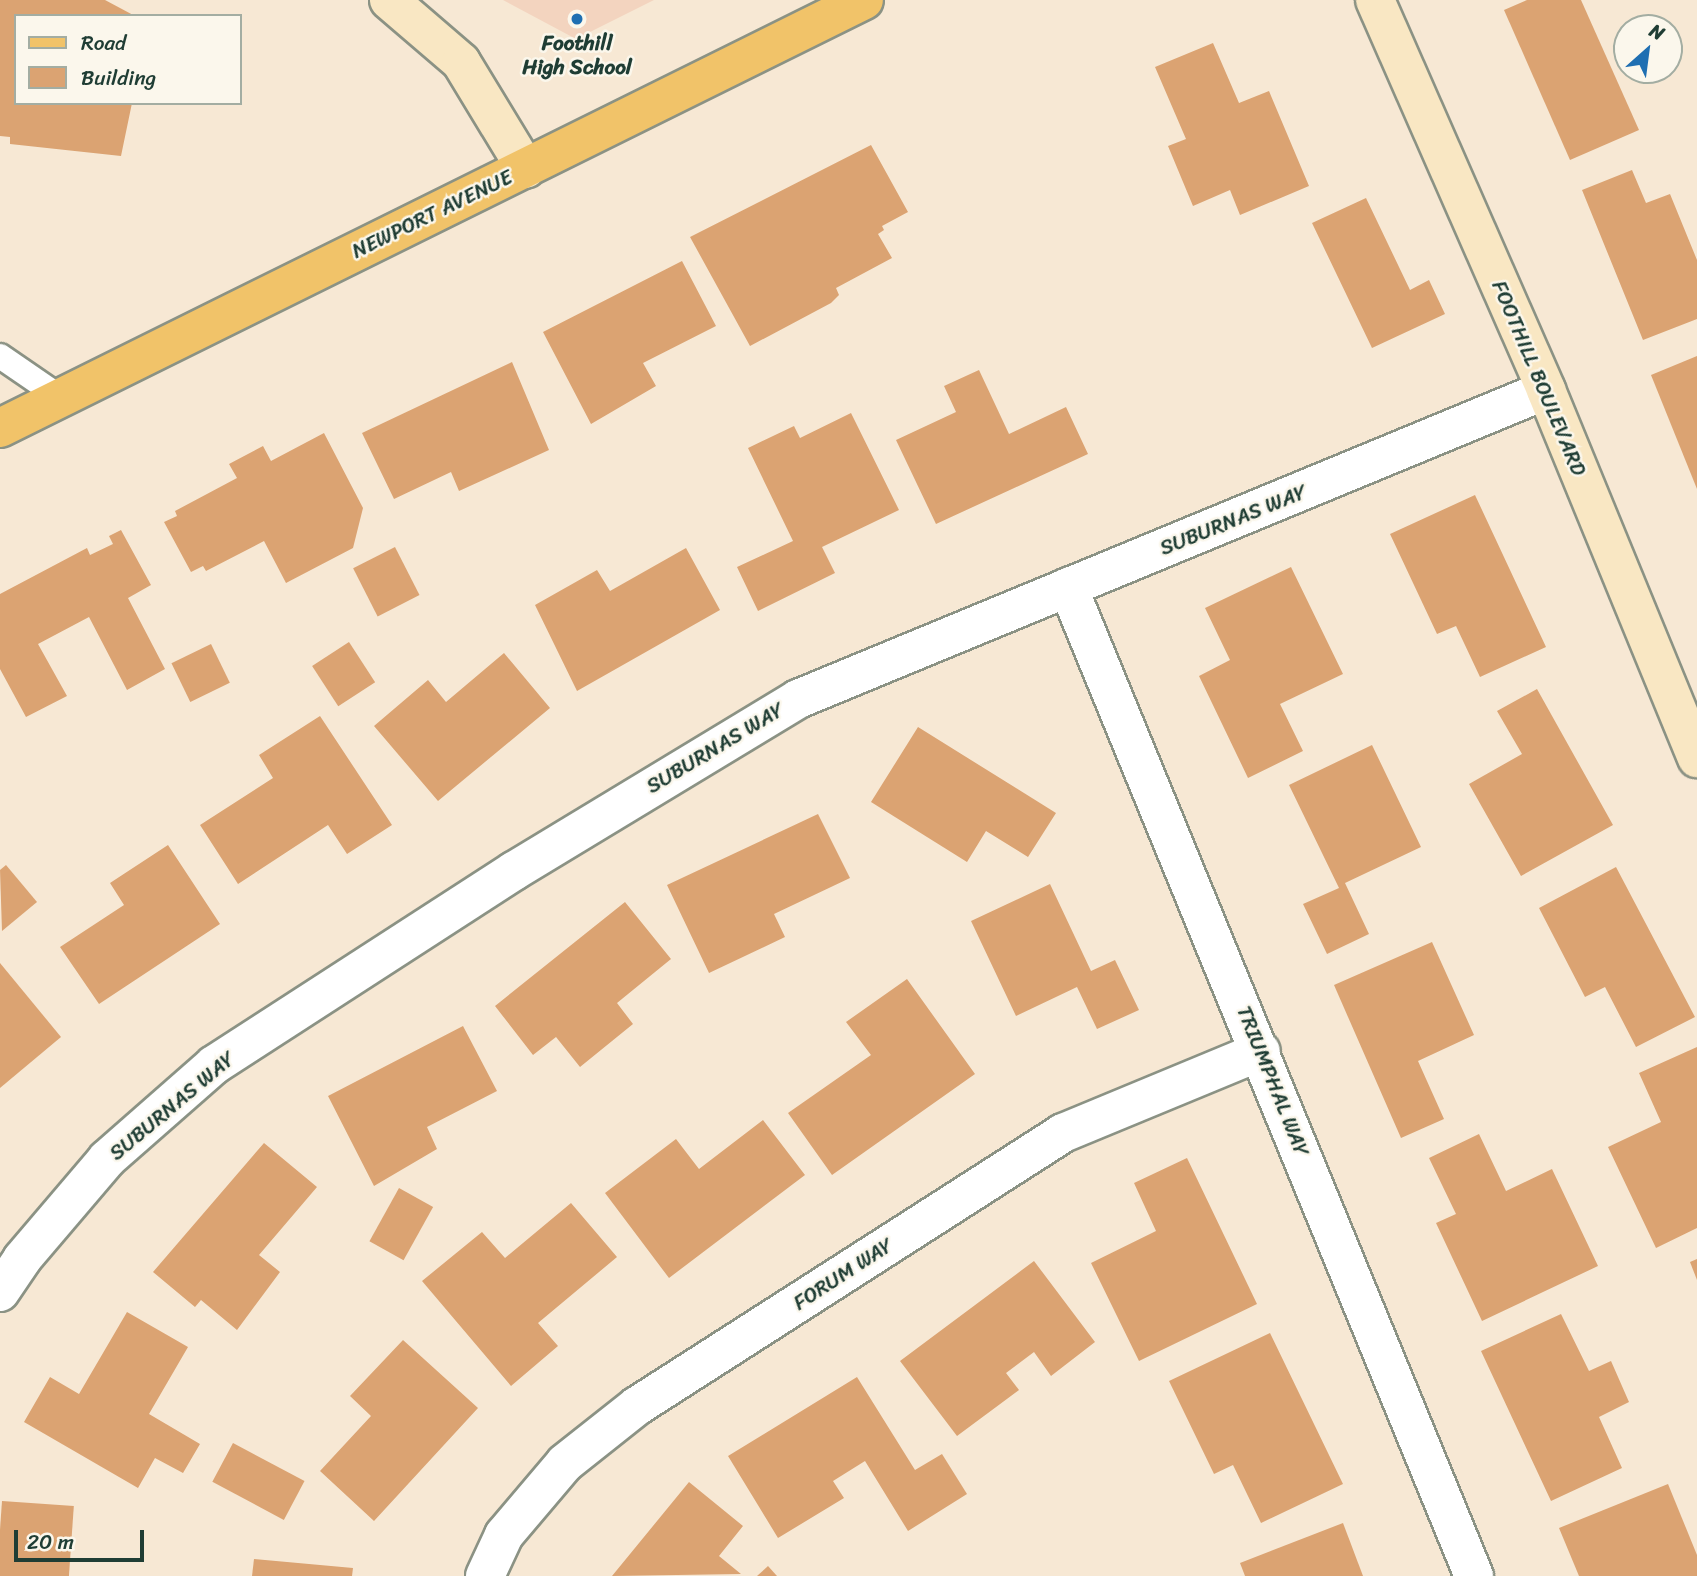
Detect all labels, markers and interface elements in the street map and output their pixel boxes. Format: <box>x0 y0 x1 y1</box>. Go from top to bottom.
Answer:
marker: Foothill High School <box>569 11 585 27</box>
legend <box>14 14 242 105</box>
north arrow <box>1613 14 1683 84</box>
text: N <box>1644 14 1671 49</box>
text: Road <box>81 24 126 62</box>
place label: Foothill High School <box>522 30 632 80</box>
text: Building <box>81 59 156 97</box>
street label: NEWPORT AVENUE <box>348 164 516 264</box>
street label: FOOTHILL BOULEVARD <box>1486 277 1592 479</box>
street label: SUBURNAS WAY <box>1157 480 1309 560</box>
street label: SUBURNAS WAY <box>643 698 787 798</box>
street label: TRIUMPHAL WAY <box>1231 1002 1315 1160</box>
street label: SUBURNAS WAY <box>105 1047 239 1165</box>
street label: FORUM WAY <box>788 1232 898 1316</box>
scale bar <box>18 1516 147 1560</box>
text: 20 m <box>27 1523 74 1561</box>

